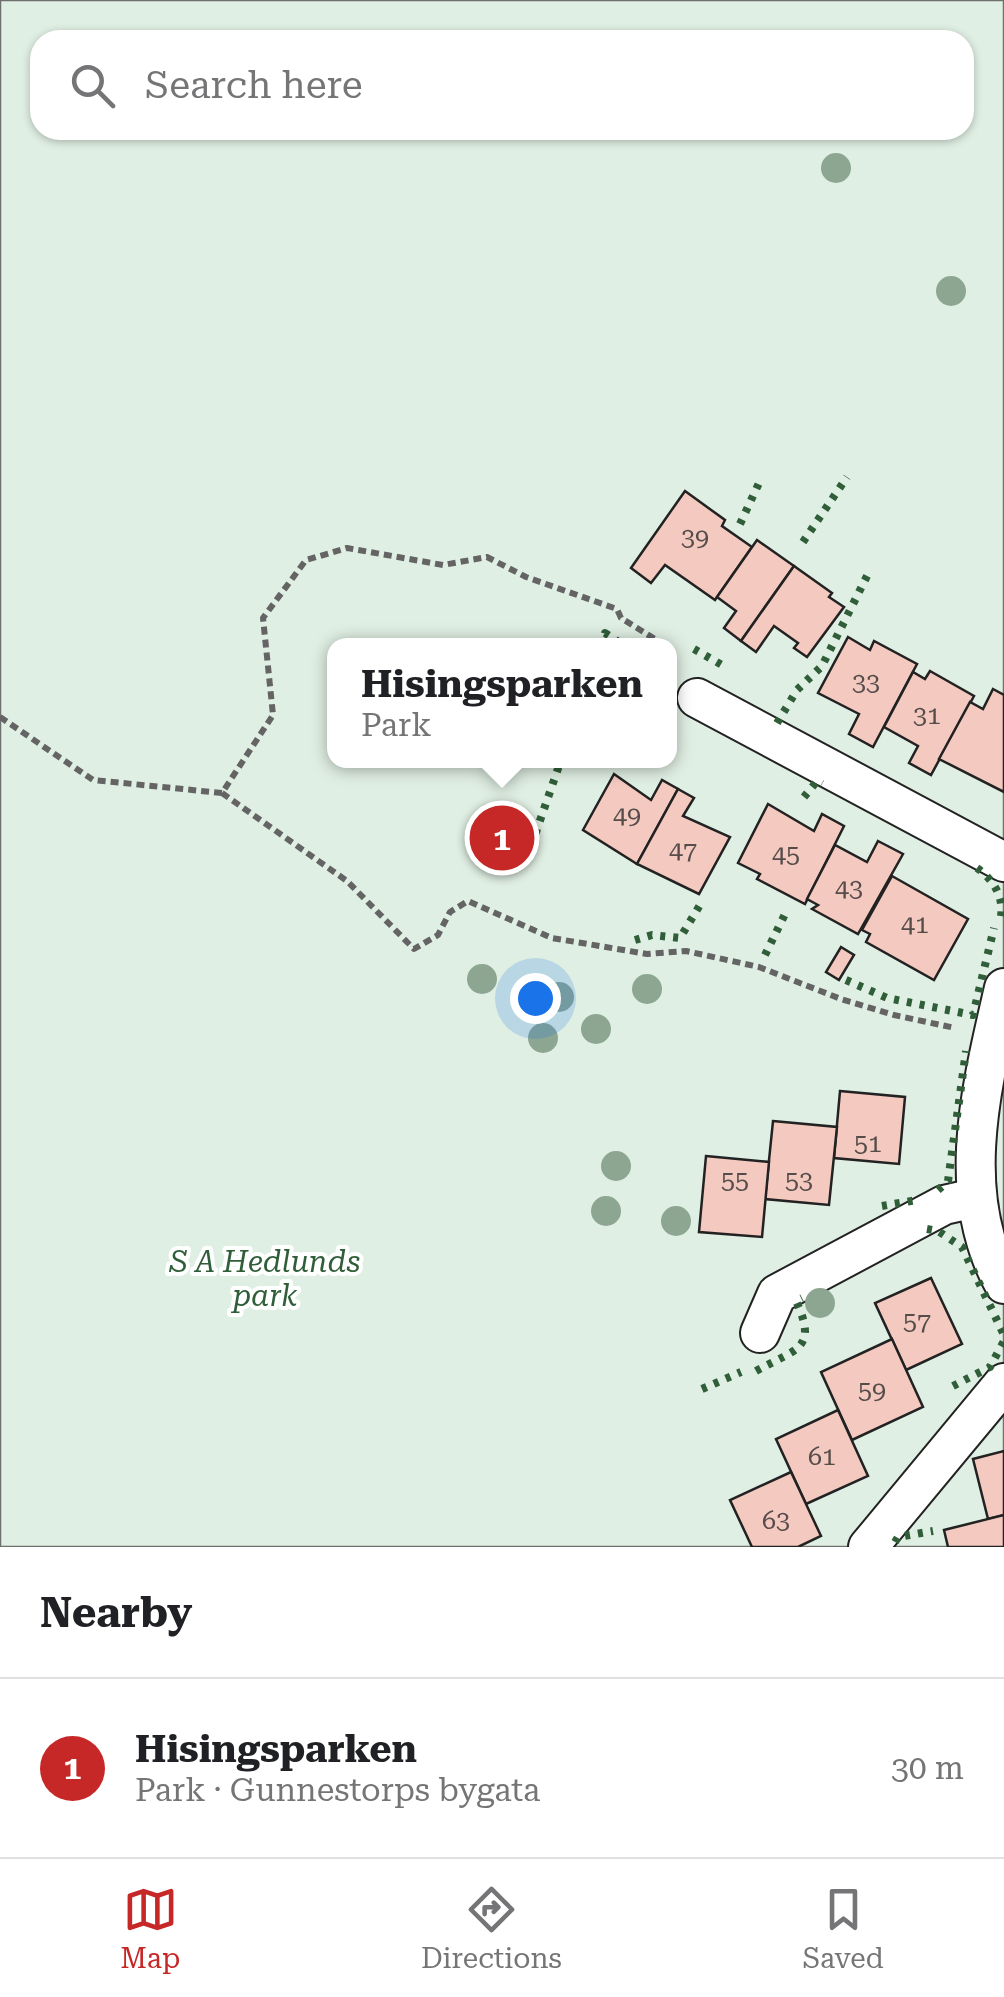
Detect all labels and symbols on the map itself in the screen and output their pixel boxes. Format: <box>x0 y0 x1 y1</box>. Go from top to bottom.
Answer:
house number: 39 <box>681 523 709 552</box>
house number: 33 <box>852 668 880 697</box>
house number: 31 <box>913 701 941 730</box>
pin: 1 <box>470 800 534 876</box>
house number: 49 <box>613 801 641 830</box>
house number: 47 <box>669 836 697 865</box>
house number: 45 <box>772 840 800 869</box>
house number: 43 <box>835 874 863 903</box>
house number: 41 <box>901 910 929 939</box>
your location <box>510 973 561 1024</box>
house number: 51 <box>854 1129 882 1158</box>
house number: 55 <box>721 1166 749 1195</box>
house number: 53 <box>785 1166 813 1195</box>
park label: S A Hedlunds park <box>168 1244 361 1313</box>
house number: 57 <box>903 1307 931 1336</box>
house number: 59 <box>858 1376 886 1405</box>
house number: 61 <box>808 1442 836 1471</box>
house number: 63 <box>762 1506 790 1535</box>

